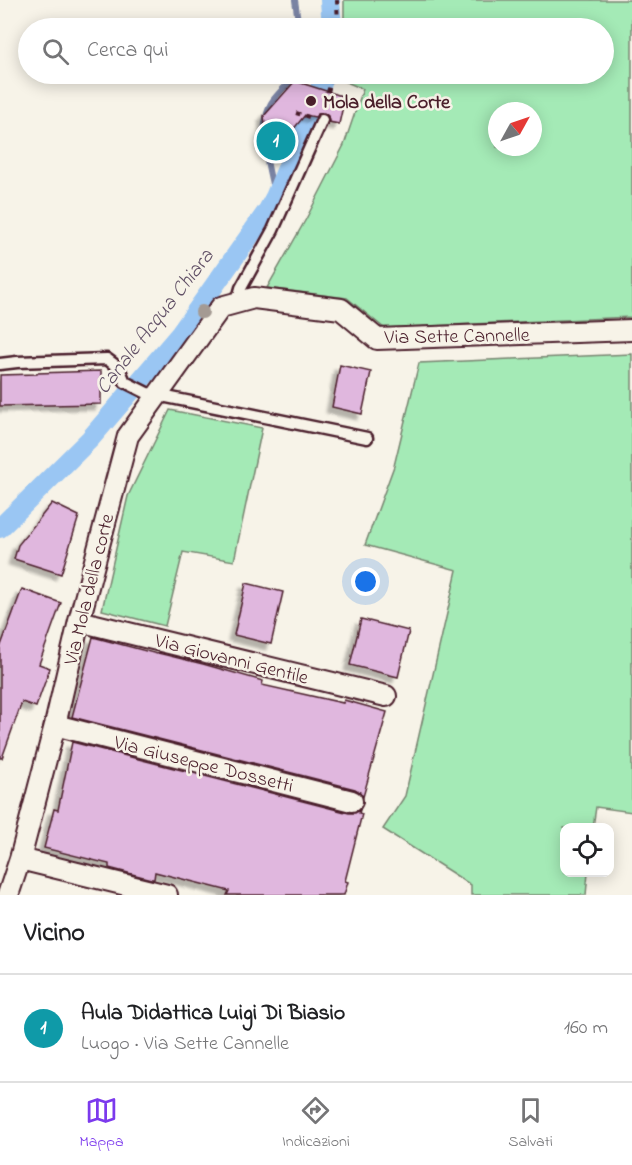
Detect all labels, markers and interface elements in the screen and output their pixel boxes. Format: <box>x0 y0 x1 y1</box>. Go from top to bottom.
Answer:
search box <box>18 18 614 84</box>
icon: search <box>39 35 72 68</box>
text: Cerca qui <box>87 35 169 67</box>
place label: Mola della Corte <box>323 89 451 118</box>
marker: Mola della Corte <box>304 94 318 108</box>
north arrow <box>488 102 542 156</box>
pin: 1 <box>256 118 296 164</box>
water label: Canale Acqua Chiara <box>89 243 222 401</box>
street label: Via Sette Cannelle <box>383 322 530 353</box>
street label: Via Mola della corte <box>57 511 123 669</box>
your location <box>351 567 380 596</box>
street label: Via Giovanni Gentile <box>151 627 311 694</box>
street label: Via Giuseppe Dossetti <box>110 729 296 802</box>
map controls <box>560 823 614 877</box>
button: locate <box>560 823 614 877</box>
text: Vicino <box>24 915 85 953</box>
text: Aula Didattica Luigi Di Biasio <box>81 998 345 1030</box>
text: 1 <box>40 1014 47 1043</box>
text: 160 m <box>564 1014 608 1043</box>
text: Luogo · Via Sette Cannelle <box>81 1030 289 1059</box>
tab: Mappa <box>79 1094 124 1154</box>
tab: Indicazioni <box>282 1094 350 1154</box>
tab: Salvati <box>508 1094 553 1154</box>

